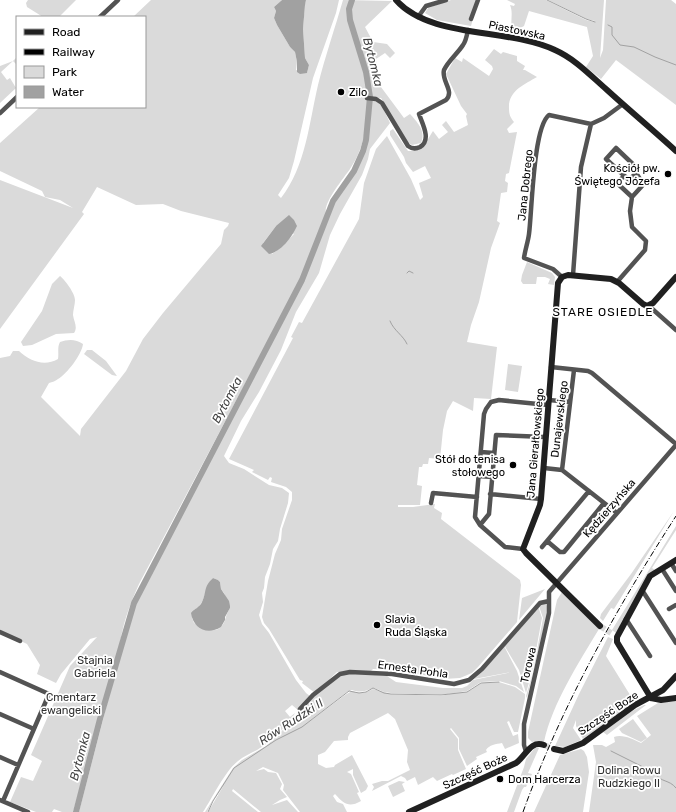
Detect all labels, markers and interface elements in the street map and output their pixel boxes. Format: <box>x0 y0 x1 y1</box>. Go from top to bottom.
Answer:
legend <box>16 16 146 108</box>
street label: Piastowska <box>487 18 547 43</box>
text: Road <box>52 25 80 39</box>
water label: Bytomka <box>360 36 386 88</box>
text: Railway <box>52 45 95 59</box>
text: Park <box>52 65 78 79</box>
text: Water <box>52 85 84 99</box>
place label: Zilo <box>349 86 367 99</box>
marker: Zilo <box>336 87 346 97</box>
street label: Jana Dobrego <box>515 149 536 222</box>
place label: Kościół pw. Świętego Józefa <box>574 162 660 188</box>
marker: Kościół pw. Świętego Józefa <box>663 169 673 179</box>
district label: STARE OSIEDLE <box>553 305 653 319</box>
water label: Bytomka <box>209 375 245 425</box>
street label: Dunajewskiego <box>548 380 571 458</box>
street label: Jana Gierałtowskiego <box>524 388 547 498</box>
place label: Stół do tenisa stołowego <box>435 453 505 479</box>
marker: Stół do tenisa stołowego <box>508 460 518 470</box>
street label: Kędzierzyńska <box>580 476 638 540</box>
place label: Slavia Ruda Śląska <box>385 613 447 639</box>
marker: Slavia Ruda Śląska <box>372 620 382 630</box>
street label: Torowa <box>518 646 539 684</box>
park label: Stajnia Gabriela <box>74 654 116 680</box>
street label: Ernesta Pohla <box>377 658 449 681</box>
street label: Szczęść Boze <box>576 689 641 738</box>
park label: Cmentarz ewangelicki <box>41 691 101 717</box>
water label: Rów Rudzki II <box>256 696 326 748</box>
water label: Bytomka <box>67 730 93 782</box>
street label: Szczęść Boże <box>441 751 510 792</box>
park label: Dolina Rowu Rudzkiego II <box>597 764 661 790</box>
place label: Dom Harcerza <box>508 773 580 786</box>
marker: Dom Harcerza <box>495 774 505 784</box>

